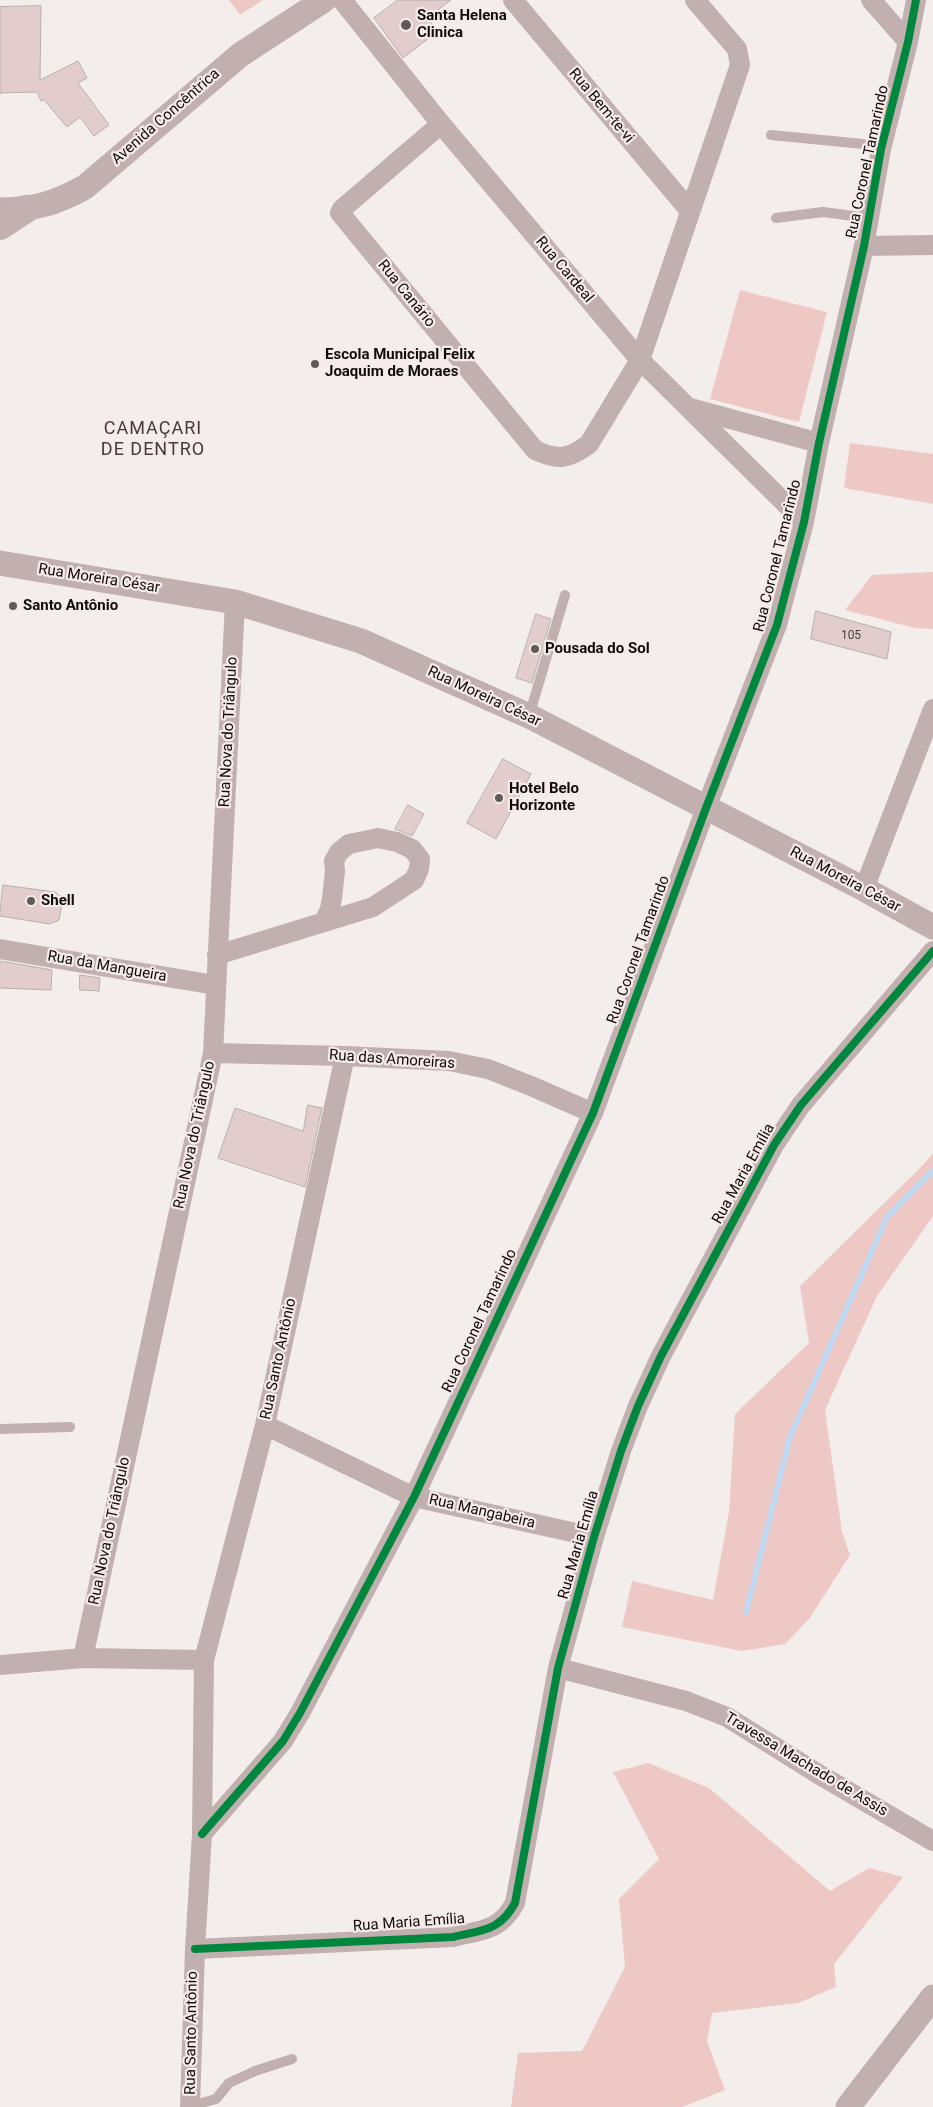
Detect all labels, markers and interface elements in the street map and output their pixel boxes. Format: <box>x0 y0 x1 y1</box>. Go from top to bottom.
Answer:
place label: Santa Helena Clinica <box>417 7 507 42</box>
marker: Santa Helena Clinica <box>399 18 413 32</box>
street label: Avenida Concêntrica <box>108 65 224 169</box>
street label: Rua Bem-te-vi <box>565 65 637 147</box>
street label: Rua Coronel Tamarindo <box>843 84 893 240</box>
street label: Rua Cardeal <box>531 233 597 307</box>
street label: Rua Canário <box>374 257 438 331</box>
place label: Escola Municipal Felix Joaquim de Moraes <box>325 346 475 381</box>
marker: Escola Municipal Felix Joaquim de Moraes <box>309 358 321 370</box>
district label: CAMAÇARI DE DENTRO <box>100 418 206 460</box>
street label: Rua Coronel Tamarindo <box>750 478 806 634</box>
street label: Rua Moreira César <box>37 560 161 598</box>
place label: Santo Antônio <box>23 597 118 615</box>
marker: Santo Antônio <box>7 600 19 612</box>
house number: 105 <box>841 629 861 643</box>
place label: Pousada do Sol <box>545 640 650 658</box>
marker: Pousada do Sol <box>529 643 541 655</box>
street label: Rua Nova do Triângulo <box>216 656 242 808</box>
street label: Rua Moreira César <box>424 663 544 731</box>
place label: Hotel Belo Horizonte <box>509 780 579 815</box>
marker: Hotel Belo Horizonte <box>493 792 505 804</box>
street label: Rua Moreira César <box>786 843 904 917</box>
street label: Rua Coronel Tamarindo <box>604 873 674 1027</box>
place label: Shell <box>41 892 75 910</box>
marker: Shell <box>25 895 37 907</box>
street label: Rua da Mangueira <box>46 948 168 986</box>
street label: Rua das Amoreiras <box>328 1047 456 1073</box>
street label: Rua Nova do Triângulo <box>171 1059 219 1211</box>
street label: Rua Maria Emília <box>709 1121 779 1227</box>
street label: Rua Coronel Tamarindo <box>439 1246 521 1396</box>
street label: Rua Santo Antônio <box>257 1297 301 1421</box>
street label: Rua Nova do Triângulo <box>86 1455 134 1607</box>
street label: Rua Maria Emília <box>555 1489 603 1601</box>
street label: Rua Mangabeira <box>427 1491 537 1533</box>
street label: Travessa Machado de Assis <box>721 1709 891 1821</box>
street label: Rua Maria Emília <box>352 1910 466 1936</box>
street label: Rua Santo Antônio <box>182 1971 202 2095</box>

